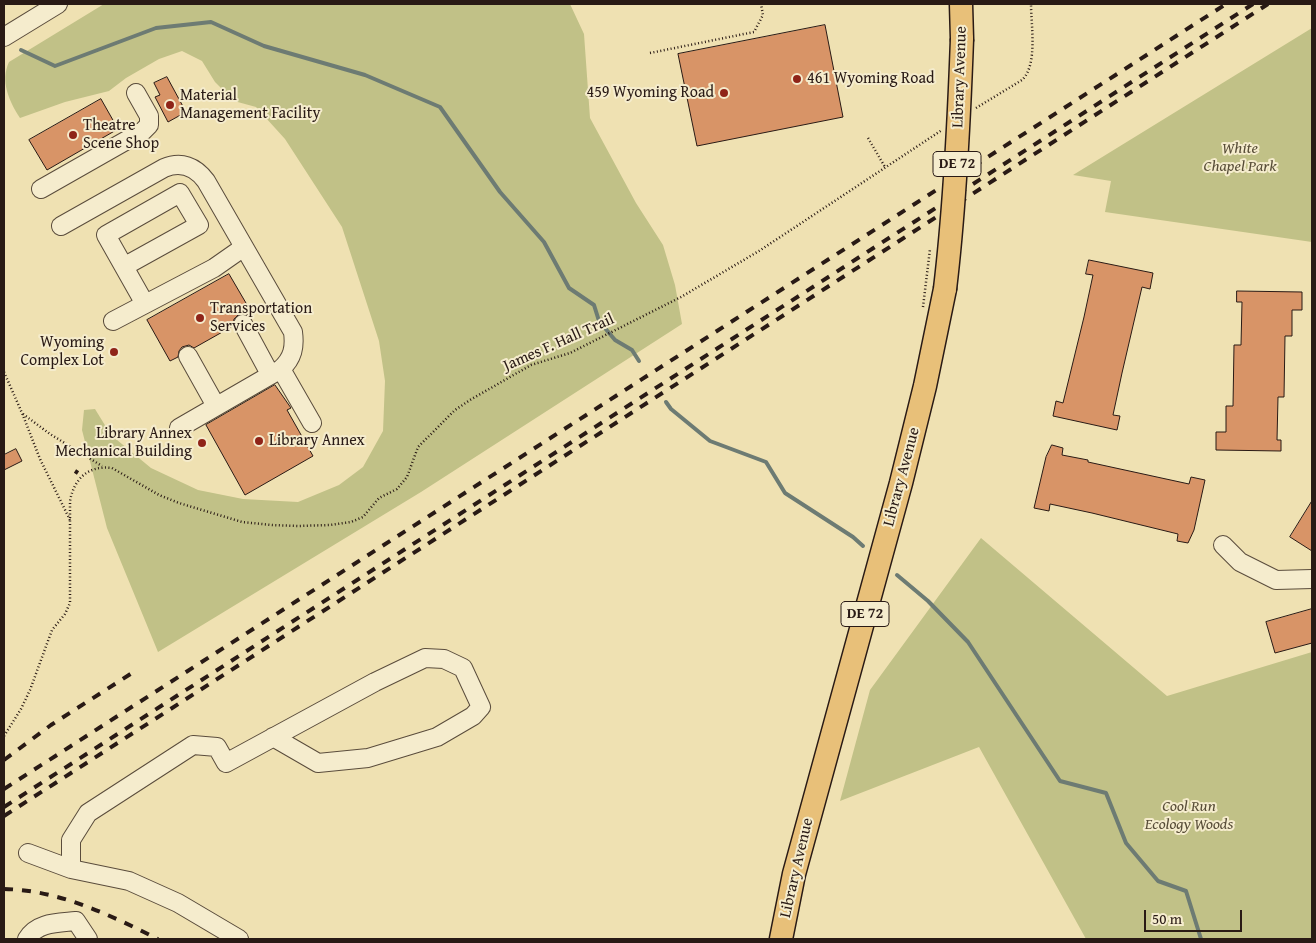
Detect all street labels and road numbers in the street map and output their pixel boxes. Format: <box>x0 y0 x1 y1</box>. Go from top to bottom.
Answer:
street label: Library Avenue <box>949 26 971 128</box>
road number: DE 72 <box>933 152 981 176</box>
street label: James F. Hall Trail <box>501 310 617 376</box>
street label: Library Avenue <box>880 425 924 529</box>
road number: DE 72 <box>841 602 889 626</box>
street label: Library Avenue <box>776 816 818 920</box>

